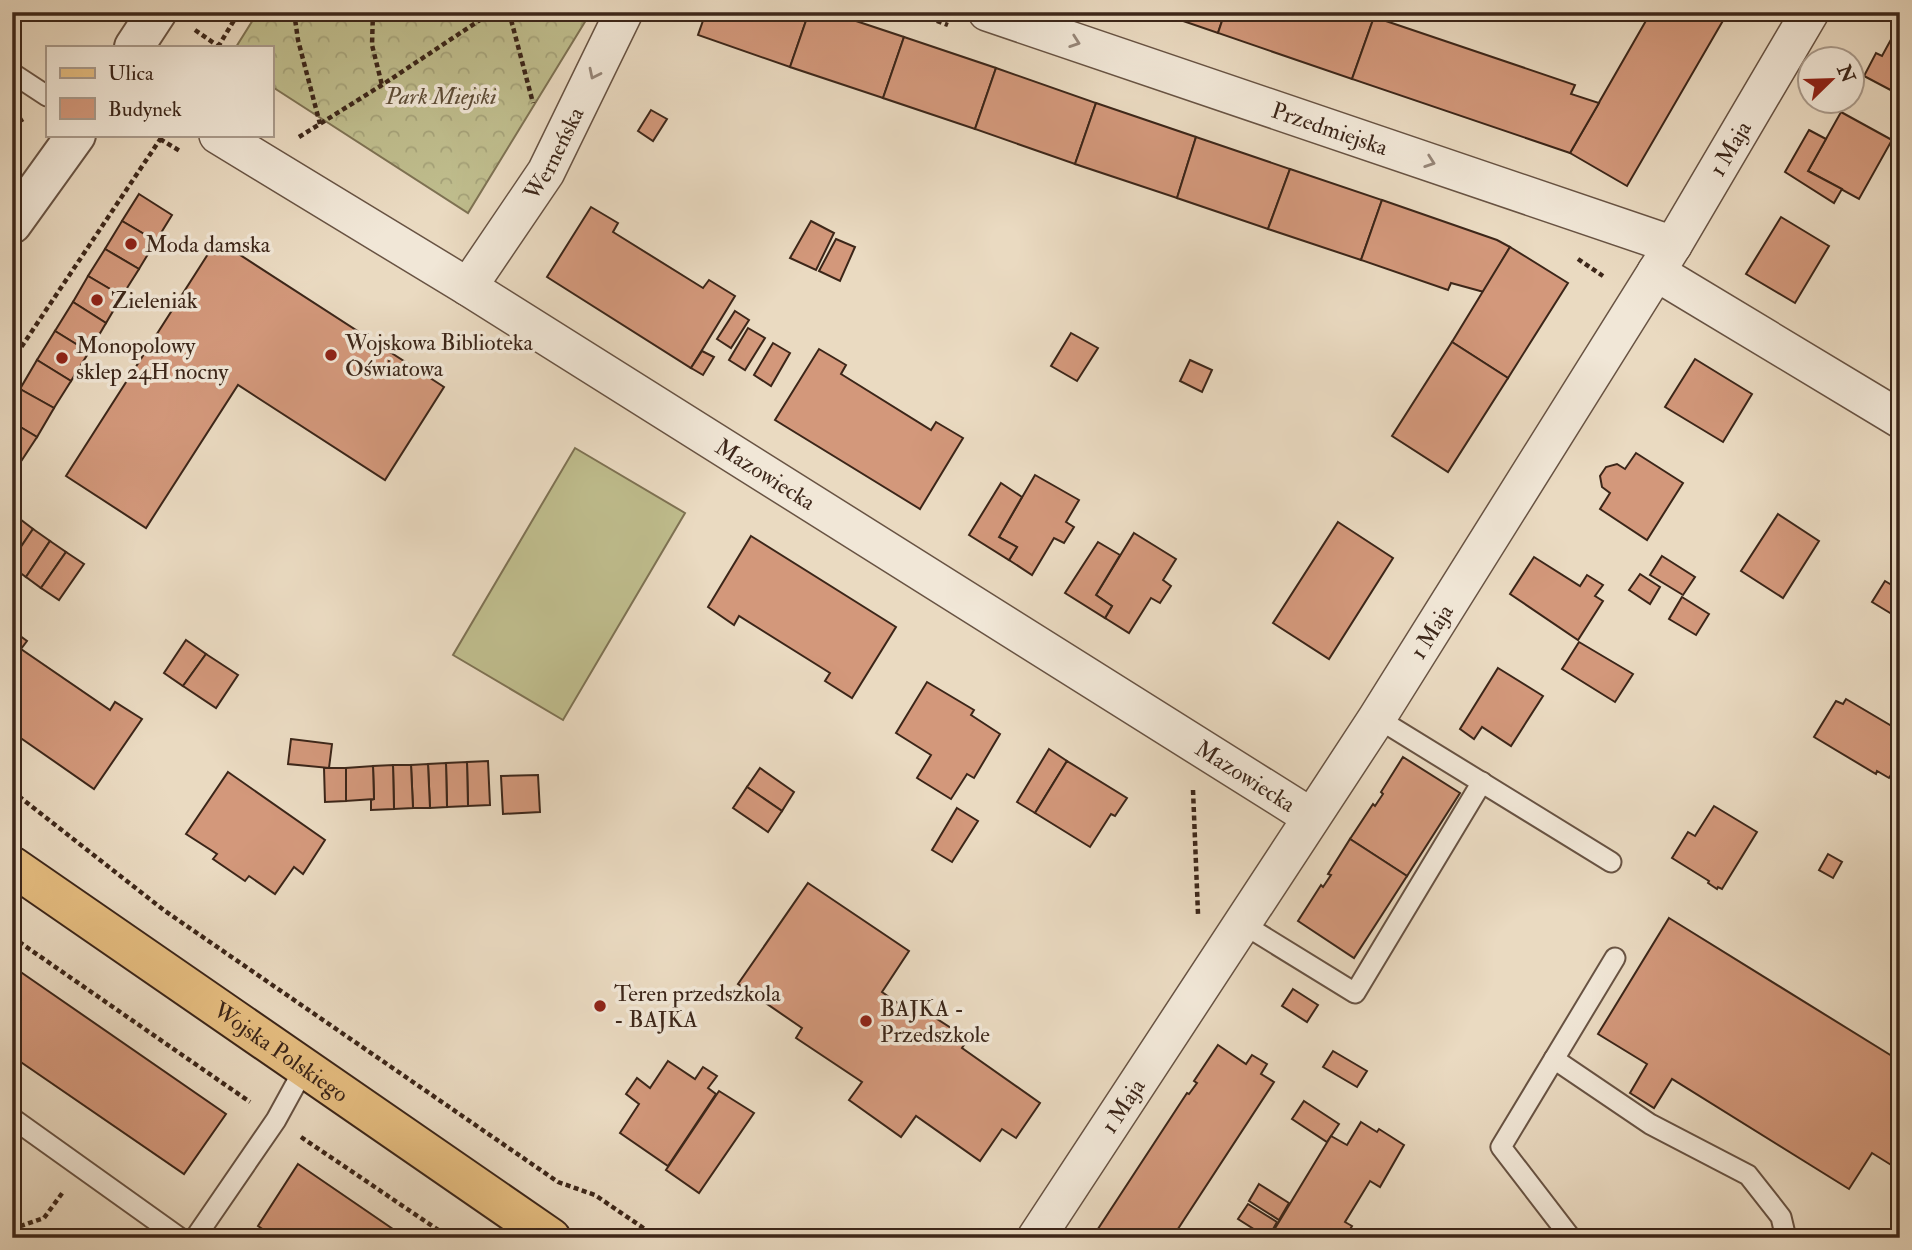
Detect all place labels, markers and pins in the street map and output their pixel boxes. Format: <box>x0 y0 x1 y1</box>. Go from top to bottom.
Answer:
place label: Moda damska <box>145 230 271 259</box>
marker: Moda damska <box>123 236 139 252</box>
place label: Zieleniak <box>111 286 198 315</box>
marker: Zieleniak <box>89 292 105 308</box>
place label: Wojskowa Biblioteka Oświatowa <box>344 328 534 383</box>
place label: Monopolowy sklep 24H nocny <box>76 331 229 387</box>
marker: Wojskowa Biblioteka Oświatowa <box>323 347 339 363</box>
marker: Monopolowy sklep 24H nocny <box>54 350 70 366</box>
place label: Teren przedszkola - BAJKA <box>614 979 781 1034</box>
place label: BAJKA - Przedszkole <box>880 994 990 1049</box>
marker: Teren przedszkola - BAJKA <box>592 998 608 1014</box>
marker: BAJKA - Przedszkole <box>858 1013 874 1029</box>

